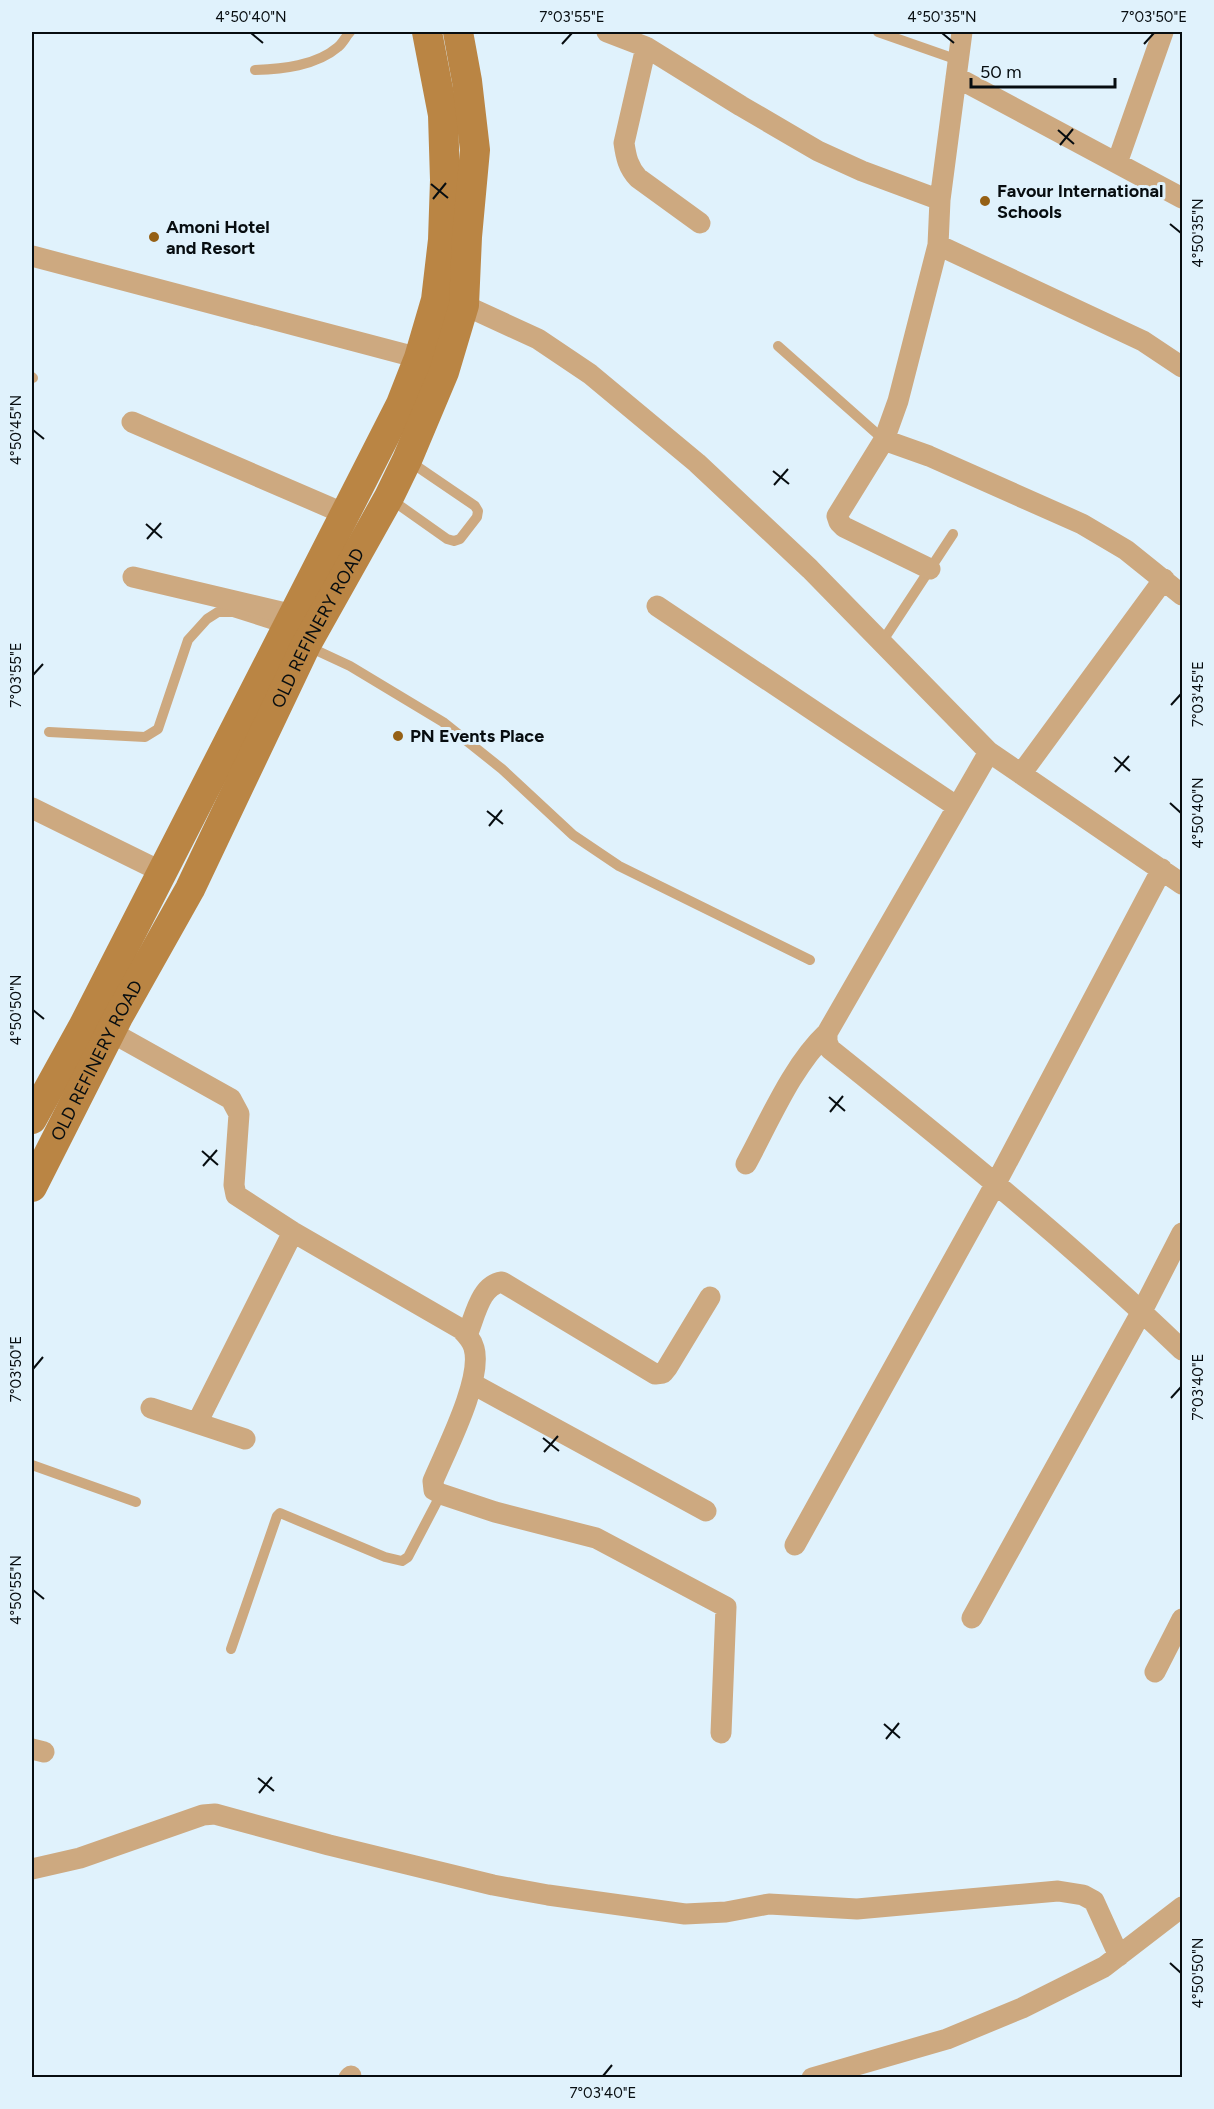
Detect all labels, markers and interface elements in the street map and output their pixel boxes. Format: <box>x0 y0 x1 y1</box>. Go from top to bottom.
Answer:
text: 4°50'40"N <box>215 8 287 26</box>
text: 7°03'55"E <box>539 8 605 26</box>
text: 4°50'35"N <box>907 8 977 26</box>
text: 7°03'50"E <box>1121 8 1187 26</box>
scale bar <box>971 51 1115 89</box>
text: 50 m <box>980 61 1022 83</box>
place label: Favour International Schools <box>997 180 1163 223</box>
marker: Favour International Schools <box>978 194 992 208</box>
text: 4°50'35"N <box>1189 198 1207 268</box>
place label: Amoni Hotel and Resort <box>166 216 270 259</box>
marker: Amoni Hotel and Resort <box>147 230 161 244</box>
text: 4°50'45"N <box>7 395 25 465</box>
street label: OLD REFINERY ROAD <box>267 544 369 712</box>
text: 7°03'55"E <box>7 642 25 708</box>
text: 7°03'45"E <box>1189 661 1207 727</box>
place label: PN Events Place <box>410 725 544 747</box>
marker: PN Events Place <box>391 729 405 743</box>
text: 4°50'40"N <box>1189 777 1207 849</box>
text: 4°50'50"N <box>7 975 25 1045</box>
street label: OLD REFINERY ROAD <box>46 976 147 1145</box>
text: 7°03'50"E <box>7 1336 25 1402</box>
text: 7°03'40"E <box>1189 1354 1207 1420</box>
text: 4°50'55"N <box>7 1555 25 1625</box>
text: 4°50'50"N <box>1189 1938 1207 2008</box>
text: 7°03'40"E <box>570 2084 636 2102</box>

